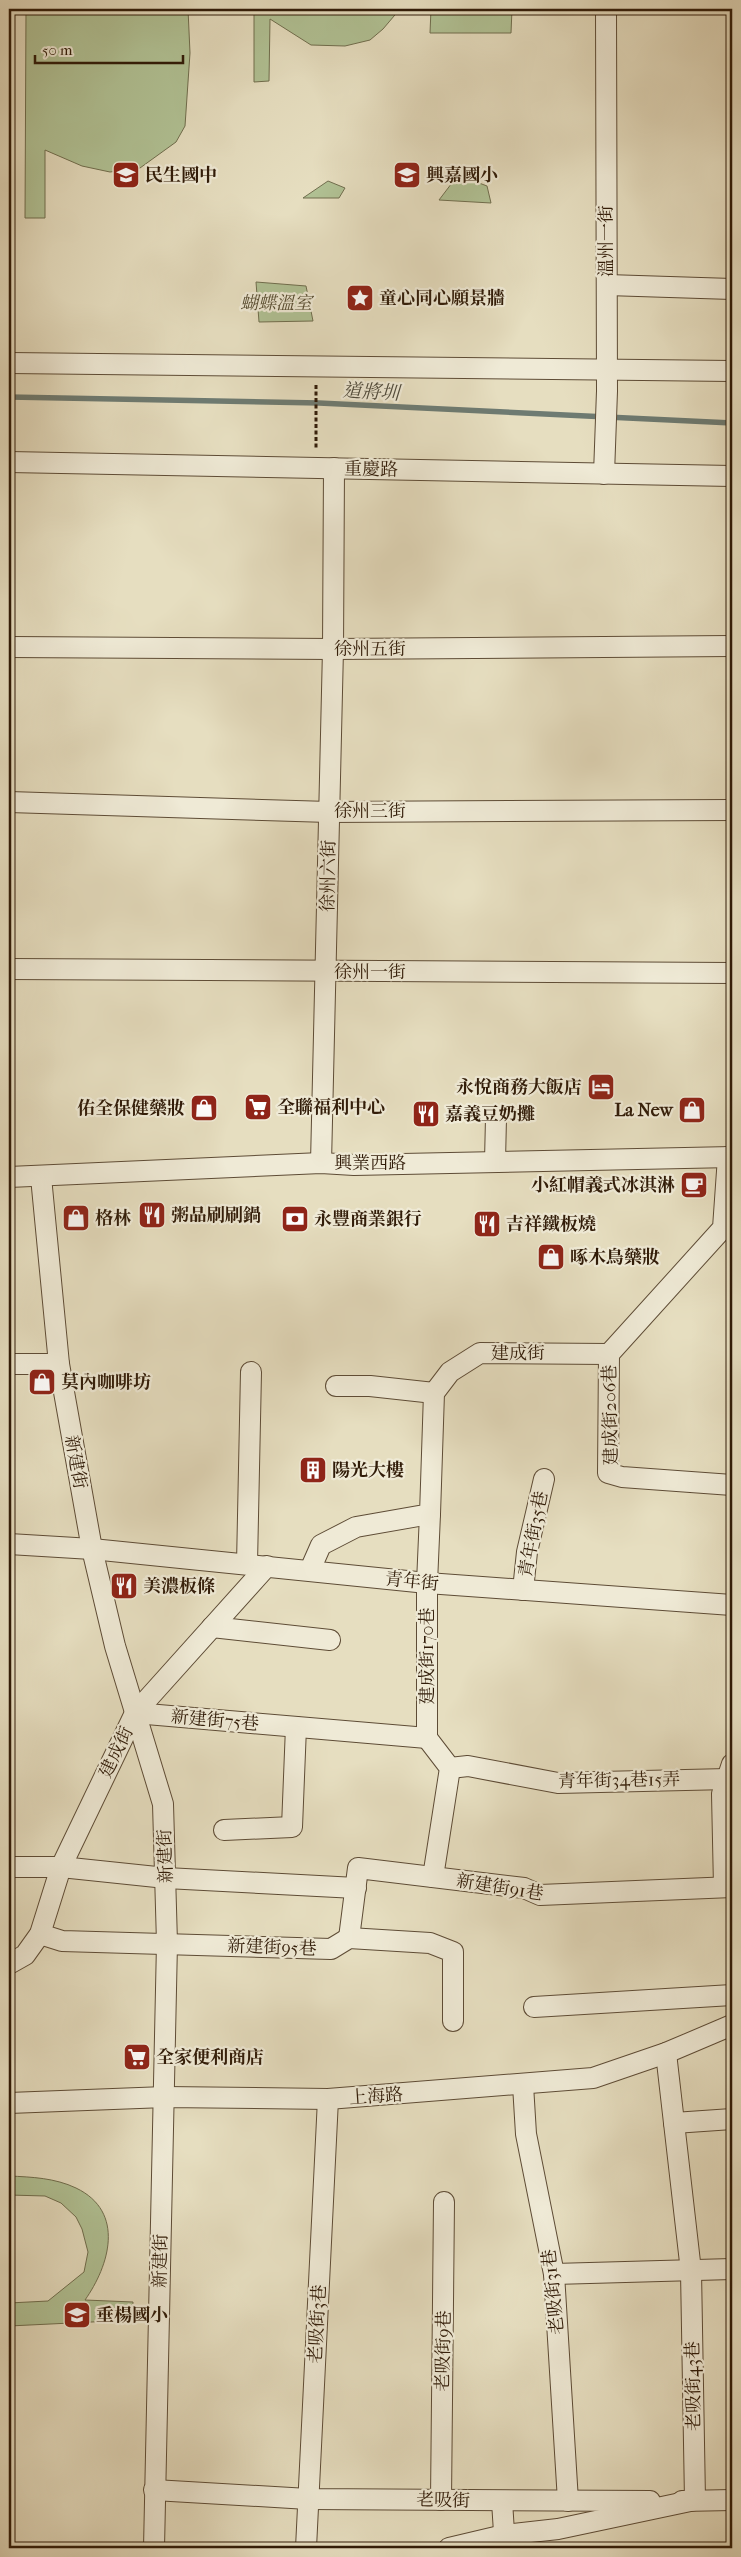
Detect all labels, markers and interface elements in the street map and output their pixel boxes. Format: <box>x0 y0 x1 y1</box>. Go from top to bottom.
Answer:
scale bar <box>35 32 182 64</box>
text: 50 m <box>42 41 73 59</box>
school or university icon: 民生國中 <box>111 160 141 190</box>
school or university icon: 興嘉國小 <box>392 160 422 190</box>
place label: 民生國中 <box>145 165 217 186</box>
place label: 興嘉國小 <box>426 165 498 186</box>
street label: 溫州一街 <box>596 205 617 277</box>
place icon: 童心同心願景牆 <box>345 283 375 313</box>
place label: 童心同心願景牆 <box>379 288 505 309</box>
park label: 蝴蝶溫室 <box>240 293 315 314</box>
water label: 道將圳 <box>342 380 403 405</box>
street label: 重慶路 <box>344 459 398 480</box>
street label: 徐州五街 <box>334 639 406 660</box>
street label: 徐州三街 <box>334 801 406 822</box>
street label: 徐州六街 <box>317 840 340 912</box>
street label: 徐州一街 <box>334 962 406 983</box>
hotel icon: 永悅商務大飯店 <box>586 1072 616 1102</box>
place label: 永悅商務大飯店 <box>456 1077 582 1098</box>
supermarket icon: 全聯福利中心 <box>243 1092 273 1122</box>
shop icon: 佑全保健藥妝 <box>189 1093 219 1123</box>
shop icon: La New <box>677 1095 707 1125</box>
place label: 全聯福利中心 <box>277 1097 385 1118</box>
place label: 佑全保健藥妝 <box>77 1098 185 1119</box>
restaurant icon: 嘉義豆奶攤 <box>411 1099 441 1129</box>
place label: La New <box>614 1100 675 1121</box>
place label: 嘉義豆奶攤 <box>445 1104 535 1125</box>
street label: 興業西路 <box>334 1153 406 1174</box>
cafe icon: 小紅帽義式冰淇淋 <box>679 1170 709 1200</box>
place label: 小紅帽義式冰淇淋 <box>531 1175 675 1196</box>
restaurant icon: 粥品刷刷鍋 <box>137 1200 167 1230</box>
shop icon: 格林 <box>61 1203 91 1233</box>
bank icon: 永豐商業銀行 <box>280 1204 310 1234</box>
place label: 粥品刷刷鍋 <box>171 1205 261 1226</box>
place label: 格林 <box>95 1208 131 1229</box>
place label: 永豐商業銀行 <box>314 1209 422 1230</box>
restaurant icon: 吉祥鐵板燒 <box>472 1209 502 1239</box>
place label: 吉祥鐵板燒 <box>506 1214 596 1235</box>
shop icon: 啄木鳥藥妝 <box>536 1242 566 1272</box>
place label: 啄木鳥藥妝 <box>570 1247 660 1268</box>
street label: 建成街 <box>491 1343 545 1364</box>
street label: 建成街206巷 <box>599 1364 622 1466</box>
shop icon: 莫內咖啡坊 <box>27 1367 57 1397</box>
place label: 莫內咖啡坊 <box>61 1372 151 1393</box>
street label: 新建街 <box>60 1434 91 1490</box>
building icon: 陽光大樓 <box>298 1455 328 1485</box>
place label: 陽光大樓 <box>332 1460 404 1481</box>
street label: 青年街35巷 <box>515 1489 552 1579</box>
street label: 青年街 <box>384 1568 440 1595</box>
restaurant icon: 美濃板條 <box>109 1571 139 1601</box>
place label: 美濃板條 <box>143 1576 215 1597</box>
street label: 建成街170巷 <box>417 1608 438 1704</box>
street label: 新建街75巷 <box>170 1706 260 1735</box>
street label: 建成街 <box>95 1723 138 1781</box>
street label: 青年街34巷15弄 <box>558 1769 680 1792</box>
street label: 新建街 <box>154 1829 177 1883</box>
street label: 新建街91巷 <box>455 1870 545 1905</box>
street label: 新建街95巷 <box>227 1935 317 1960</box>
supermarket icon: 全家便利商店 <box>122 2042 152 2072</box>
place label: 全家便利商店 <box>156 2047 264 2068</box>
street label: 上海路 <box>348 2084 404 2109</box>
street label: 新建街 <box>150 2234 171 2288</box>
street label: 老吸街31巷 <box>539 2248 568 2336</box>
street label: 老吸街3巷 <box>305 2284 330 2364</box>
school or university icon: 垂楊國小 <box>62 2300 92 2330</box>
place label: 垂楊國小 <box>96 2305 168 2326</box>
street label: 老吸街9巷 <box>432 2310 455 2392</box>
street label: 老吸街43巷 <box>682 2341 705 2431</box>
street label: 老吸街 <box>416 2490 470 2511</box>

